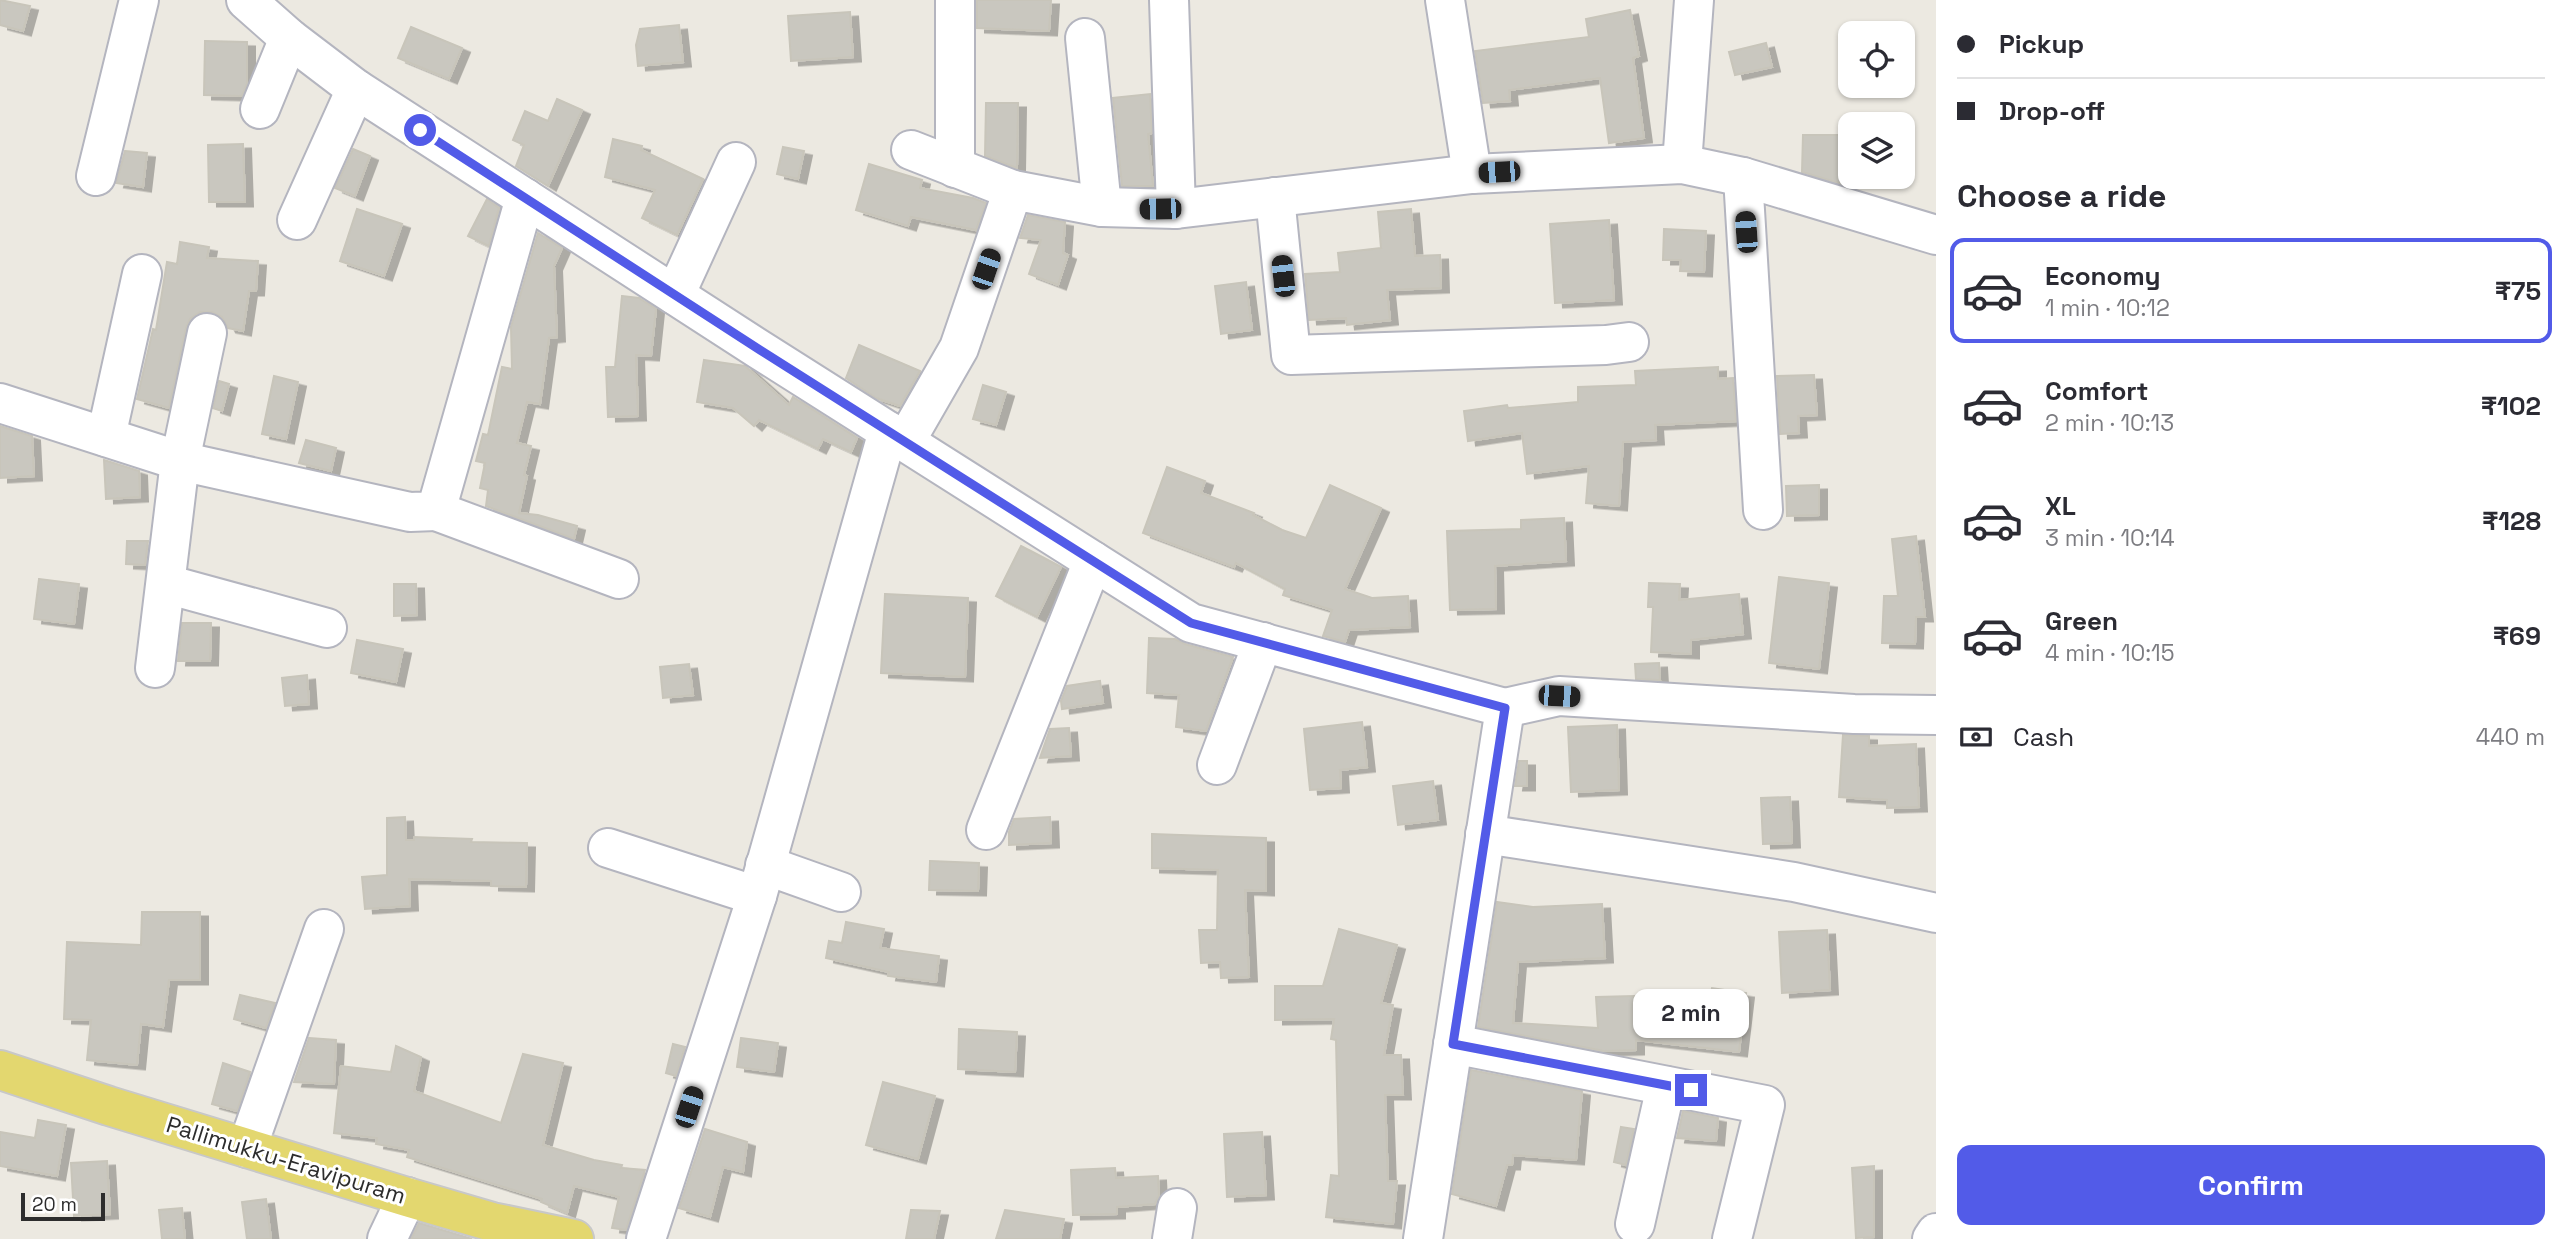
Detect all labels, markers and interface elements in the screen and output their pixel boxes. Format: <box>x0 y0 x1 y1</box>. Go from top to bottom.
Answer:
map controls <box>1838 21 1915 189</box>
button: locate <box>1838 21 1915 98</box>
text: Pickup <box>1999 27 2084 61</box>
text: Drop-off <box>1999 94 2105 128</box>
button: layers <box>1838 112 1915 189</box>
route start <box>404 114 436 146</box>
car <box>1478 160 1521 184</box>
text: Choose a ride <box>1957 176 2167 216</box>
car <box>1139 198 1182 220</box>
car <box>1735 210 1758 254</box>
car <box>970 246 1003 292</box>
car <box>1271 254 1296 298</box>
icon: car <box>1961 259 2024 322</box>
text: Economy <box>2045 259 2161 293</box>
text: ₹75 <box>2495 274 2541 308</box>
text: 1 min · 10:12 <box>2045 293 2170 323</box>
icon: car <box>1961 374 2024 437</box>
text: Comfort <box>2045 374 2148 408</box>
text: ₹102 <box>2481 389 2541 423</box>
text: 2 min · 10:13 <box>2045 408 2174 438</box>
icon: car <box>1961 489 2024 552</box>
text: XL <box>2045 489 2076 523</box>
text: ₹128 <box>2482 504 2541 538</box>
text: 3 min · 10:14 <box>2045 523 2175 553</box>
icon: car <box>1961 604 2024 667</box>
text: Green <box>2045 604 2118 638</box>
text: ₹69 <box>2493 619 2541 653</box>
text: 4 min · 10:15 <box>2045 638 2175 668</box>
car <box>1538 684 1581 708</box>
icon: cash <box>1957 718 1995 756</box>
text: Cash <box>2013 720 2074 754</box>
text: 440 m <box>2476 722 2545 752</box>
callout: 2 min <box>1633 988 1749 1038</box>
text: 2 min <box>1661 998 1721 1028</box>
route end <box>1675 1074 1707 1106</box>
car <box>673 1084 706 1130</box>
street label: Pallimukku-Eravipuram <box>163 1109 409 1211</box>
button: Confirm <box>1957 1145 2545 1225</box>
scale bar <box>21 1190 105 1222</box>
text: 20 m <box>32 1192 77 1217</box>

